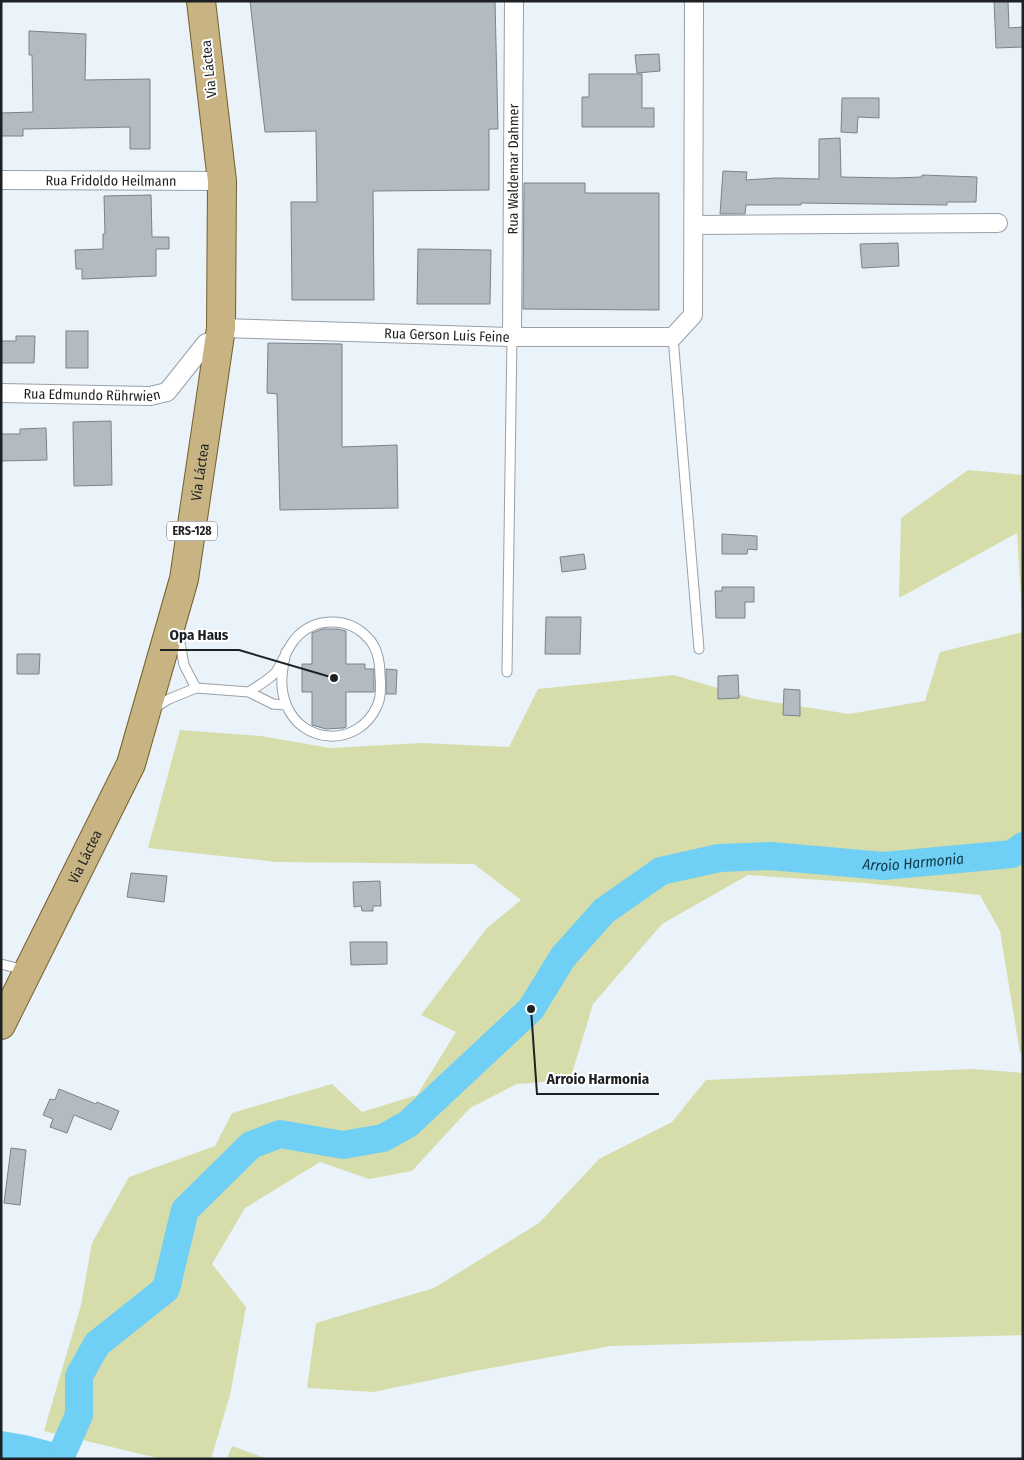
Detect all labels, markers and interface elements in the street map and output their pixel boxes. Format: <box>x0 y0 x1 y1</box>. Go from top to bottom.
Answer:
street label: Via Láctea <box>198 39 220 99</box>
street label: Rua Waldemar Dahmer <box>504 103 522 234</box>
street label: Rua Fridoldo Heilmann <box>45 172 177 189</box>
street label: Rua Gerson Luis Feine <box>384 325 510 345</box>
street label: Rua Edmundo Rührwien <box>23 385 162 405</box>
street label: Via Láctea <box>187 442 212 502</box>
road number: ERS-128 <box>167 522 217 540</box>
callout: Opa Haus <box>160 620 239 650</box>
text: Opa Haus <box>170 626 229 644</box>
street label: Via Láctea <box>64 827 105 886</box>
water label: Arroio Harmonia <box>861 850 965 875</box>
callout: Arroio Harmonia <box>537 1064 659 1094</box>
text: Arroio Harmonia <box>546 1070 650 1088</box>

